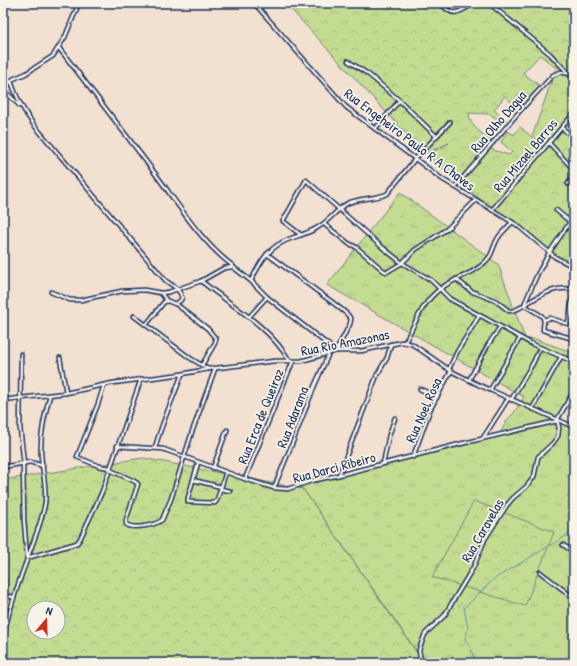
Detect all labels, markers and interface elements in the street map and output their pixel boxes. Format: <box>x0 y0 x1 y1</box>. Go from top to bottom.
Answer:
street label: Rua Engeheiro Paulo R A Chaves <box>340 83 479 195</box>
street label: Rua Olho Dagua <box>466 86 531 157</box>
street label: Rua Mizael Barros <box>489 114 561 196</box>
street label: Rua Rio Amazonas <box>299 324 391 360</box>
street label: Rua Erca de Queiroz <box>232 366 288 466</box>
street label: Rua Noel Rosa <box>400 374 446 445</box>
street label: Rua Adarama <box>272 383 313 450</box>
street label: Rua Darci Ribeiro <box>290 447 378 487</box>
street label: Rua Caravelas <box>456 495 508 565</box>
north arrow <box>26 600 66 640</box>
text: N <box>44 603 54 618</box>

